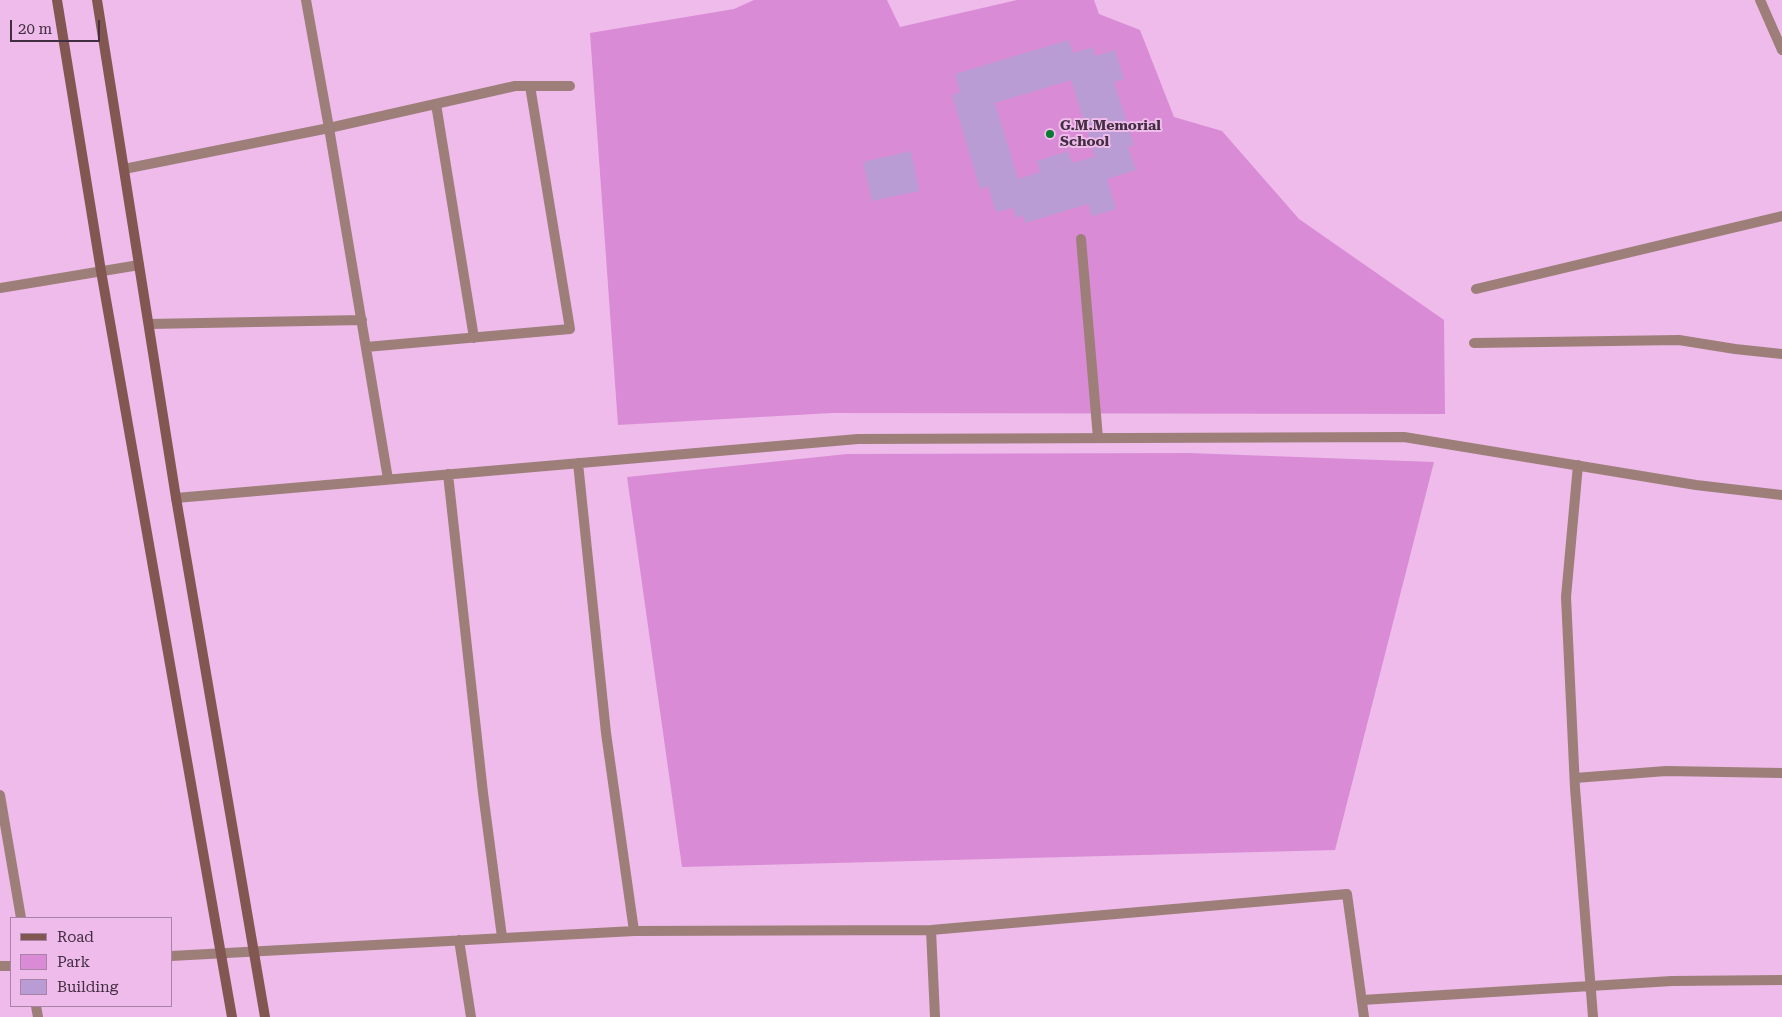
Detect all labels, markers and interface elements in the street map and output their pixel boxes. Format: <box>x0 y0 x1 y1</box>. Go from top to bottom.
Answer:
scale bar <box>12 10 102 42</box>
text: 20 m <box>18 20 52 38</box>
place label: G.M.Memorial School <box>1060 118 1161 150</box>
marker: G.M.Memorial School <box>1044 128 1056 140</box>
legend <box>10 917 172 1007</box>
text: Road <box>57 928 94 946</box>
text: Park <box>57 953 90 971</box>
text: Building <box>57 978 118 996</box>

